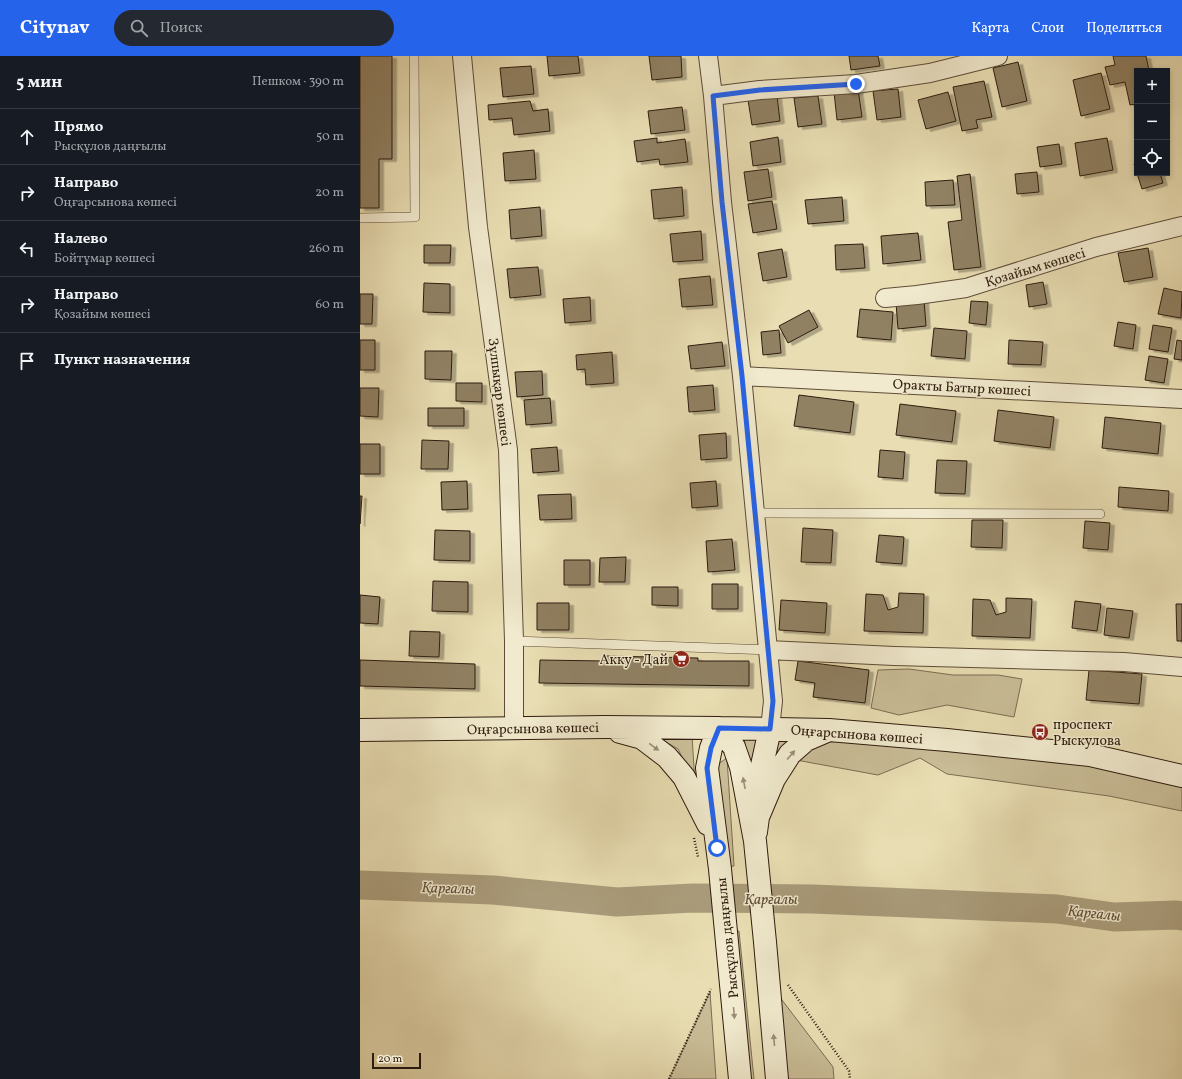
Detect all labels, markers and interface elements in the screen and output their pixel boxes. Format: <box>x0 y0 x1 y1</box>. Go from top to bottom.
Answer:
search box <box>114 10 394 46</box>
text: Citynav <box>20 15 90 41</box>
icon: search <box>128 17 150 39</box>
text: Поиск <box>160 18 203 39</box>
text: Карта <box>971 19 1009 38</box>
text: Слои <box>1031 19 1064 38</box>
text: Поделиться <box>1086 19 1162 38</box>
map controls <box>1134 68 1170 176</box>
button: + <box>1134 68 1170 104</box>
text: 5 мин <box>16 71 62 94</box>
text: Пешком · 390 m <box>252 73 344 91</box>
route end <box>847 75 865 93</box>
button: − <box>1134 104 1170 140</box>
text: Прямо <box>54 117 103 138</box>
icon: ahead <box>16 126 38 148</box>
text: 50 m <box>316 128 344 146</box>
text: Рысқұлов даңғылы <box>54 138 166 156</box>
button: locate <box>1134 140 1170 176</box>
text: Направо <box>54 173 118 194</box>
icon: right <box>16 182 38 204</box>
text: 20 m <box>315 184 344 202</box>
text: Оңғарсынова көшесі <box>54 194 177 212</box>
text: Налево <box>54 229 108 250</box>
icon: left <box>16 238 38 260</box>
text: 260 m <box>309 240 344 258</box>
street label: Қозайым көшесі <box>983 244 1088 293</box>
text: Бойтұмар көшесі <box>54 250 155 268</box>
text: Направо <box>54 285 118 306</box>
icon: right <box>16 294 38 316</box>
text: 60 m <box>316 296 344 314</box>
text: Қозайым көшесі <box>54 306 151 324</box>
street label: Зұлпықар көшесі <box>482 337 515 447</box>
icon: arrive <box>16 350 38 372</box>
text: Пункт назначения <box>54 350 190 371</box>
street label: Оракты Батыр көшесі <box>892 375 1032 402</box>
supermarket icon: Акку - Дай <box>671 649 691 669</box>
place label: Акку - Дай <box>600 651 668 670</box>
place label: проспект Рыскулова <box>1053 716 1121 751</box>
street label: Оңғарсынова көшесі <box>467 719 599 740</box>
street label: Оңғарсынова көшесі <box>790 721 924 750</box>
bus stop icon: проспект Рыскулова <box>1030 722 1050 742</box>
one-way arrow <box>649 743 659 751</box>
one-way arrow <box>786 750 795 759</box>
one-way arrow <box>741 777 747 789</box>
route start <box>708 839 726 857</box>
street label: Рысқұлов даңғылы <box>713 877 744 999</box>
water label: Қарғалы <box>421 878 475 901</box>
water label: Қарғалы <box>744 890 798 911</box>
water label: Қарғалы <box>1066 901 1122 928</box>
one-way arrow <box>731 1007 737 1019</box>
one-way arrow <box>770 1034 777 1046</box>
scale bar <box>372 1051 421 1070</box>
text: 20 m <box>378 1052 402 1067</box>

